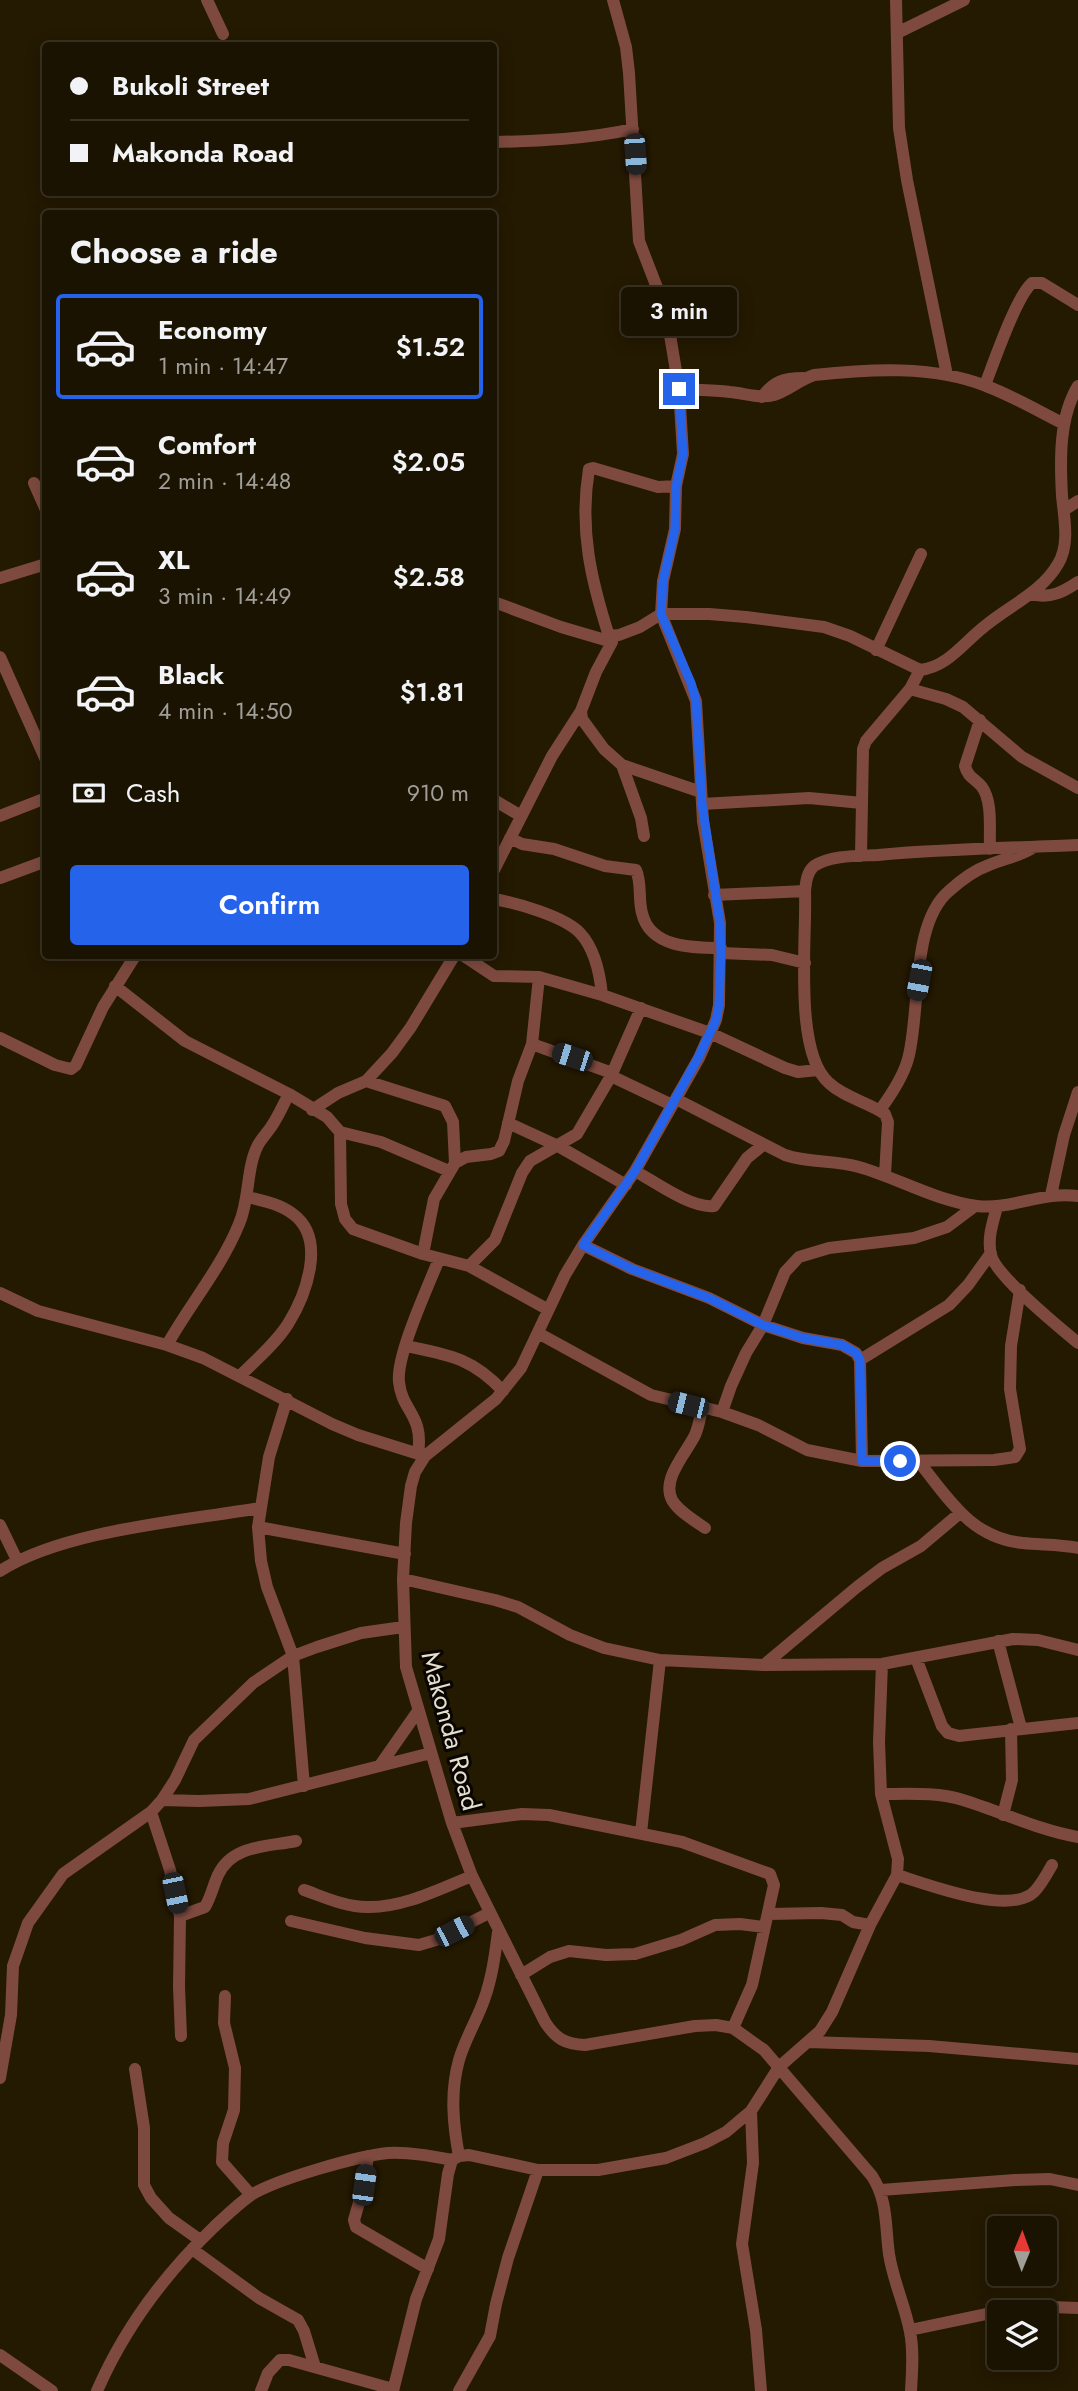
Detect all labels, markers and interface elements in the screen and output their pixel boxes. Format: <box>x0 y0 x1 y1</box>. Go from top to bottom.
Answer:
text: Bukoli Street <box>112 67 269 105</box>
car <box>624 132 647 176</box>
text: Makonda Road <box>112 134 294 172</box>
text: Choose a ride <box>70 229 278 275</box>
callout: 3 min <box>621 288 737 336</box>
text: 3 min <box>650 294 708 328</box>
text: Economy <box>158 311 267 349</box>
icon: car <box>74 315 137 378</box>
text: $1.52 <box>396 328 465 366</box>
text: 1 min · 14:47 <box>158 349 288 383</box>
route end <box>663 373 695 405</box>
text: Comfort <box>158 426 256 464</box>
icon: car <box>74 430 137 493</box>
text: $2.05 <box>392 443 465 481</box>
text: 2 min · 14:48 <box>158 464 291 498</box>
text: XL <box>158 541 190 579</box>
icon: car <box>74 545 137 608</box>
text: $2.58 <box>393 558 465 596</box>
text: 3 min · 14:49 <box>158 579 291 613</box>
text: Black <box>158 656 224 694</box>
icon: car <box>74 660 137 723</box>
text: $1.81 <box>400 673 465 711</box>
text: 4 min · 14:50 <box>158 694 292 728</box>
icon: cash <box>70 774 108 812</box>
text: Cash <box>126 774 180 812</box>
text: 910 m <box>407 776 469 810</box>
button: Confirm <box>70 865 469 945</box>
car <box>905 957 934 1003</box>
car <box>549 1041 596 1073</box>
car <box>666 1390 711 1420</box>
route start <box>884 1445 916 1477</box>
street label: Makonda Road <box>411 1647 491 1815</box>
car <box>161 1870 190 1916</box>
car <box>431 1912 478 1950</box>
car <box>351 2163 378 2207</box>
north arrow <box>987 2216 1057 2286</box>
map controls <box>987 2216 1057 2370</box>
button: layers <box>987 2300 1057 2370</box>

